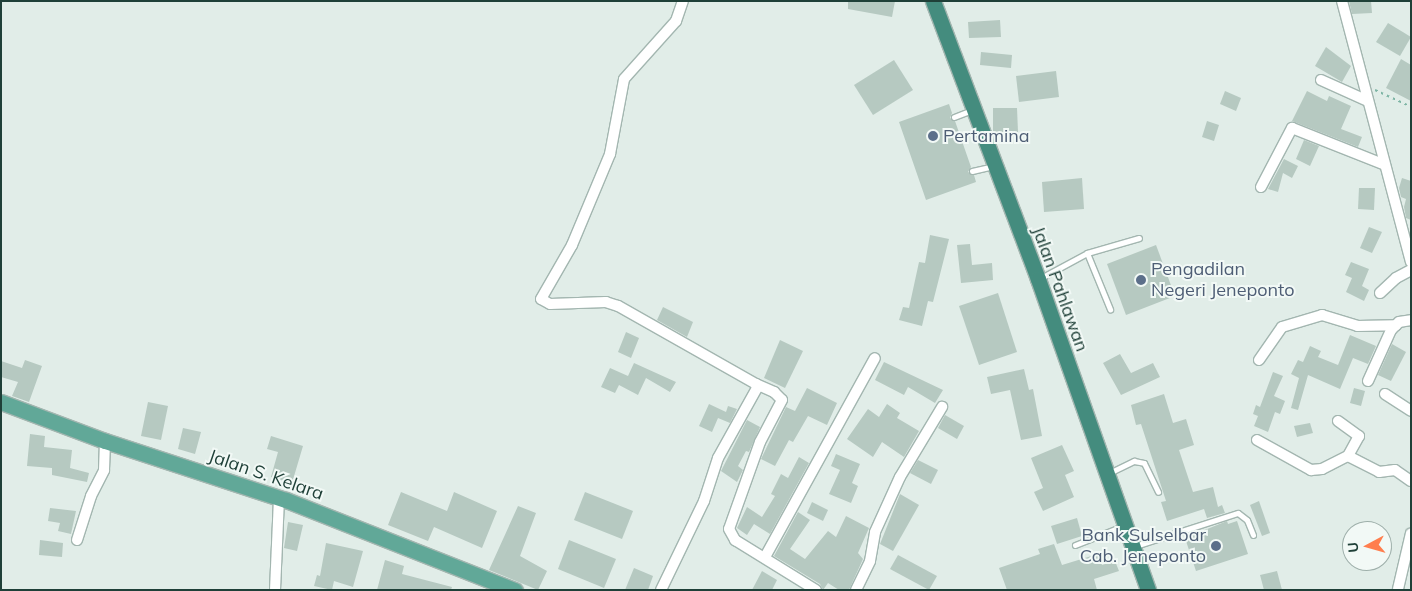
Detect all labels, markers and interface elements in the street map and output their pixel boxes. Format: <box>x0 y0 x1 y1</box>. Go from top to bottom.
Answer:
place label: Pertamina <box>943 125 1030 147</box>
marker: Pertamina <box>927 130 939 142</box>
street label: Jalan Pahlawan <box>1027 224 1093 354</box>
place label: Pengadilan Negeri Jeneponto <box>1151 259 1295 302</box>
marker: Pengadilan Negeri Jeneponto <box>1135 274 1147 286</box>
street label: Jalan S. Kelara <box>206 445 326 505</box>
north arrow <box>1342 521 1392 571</box>
place label: Bank Sulselbar Cab. Jeneponto <box>1080 525 1206 568</box>
marker: Bank Sulselbar Cab. Jeneponto <box>1210 540 1222 552</box>
text: U <box>1344 541 1363 554</box>

